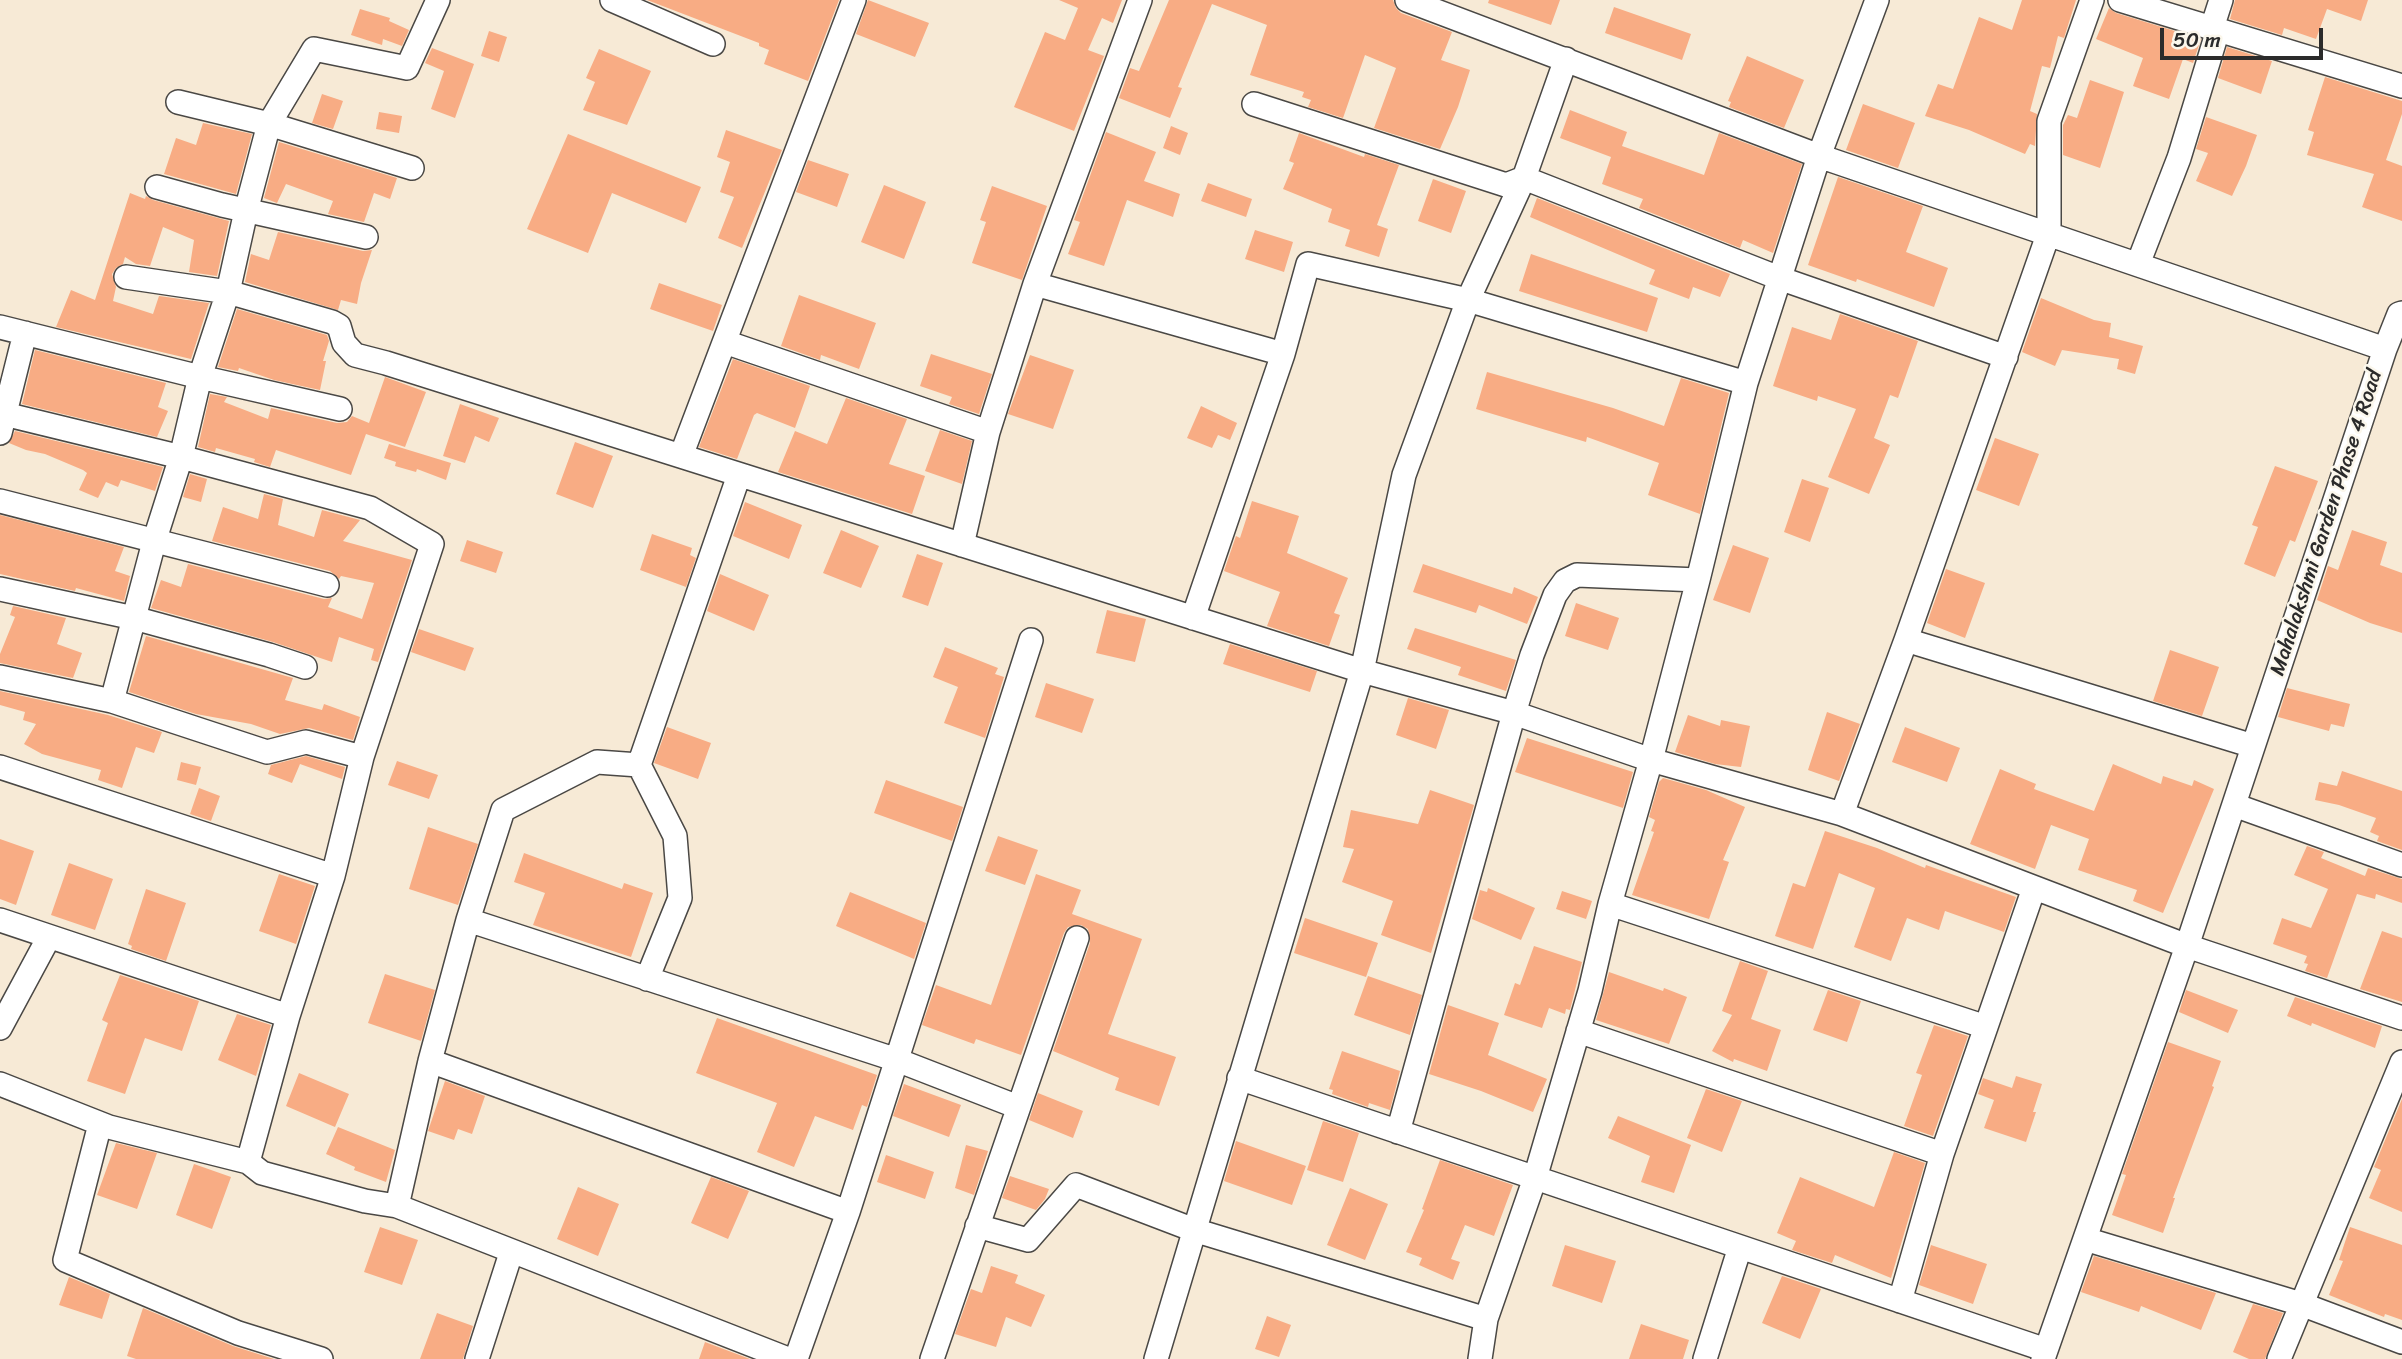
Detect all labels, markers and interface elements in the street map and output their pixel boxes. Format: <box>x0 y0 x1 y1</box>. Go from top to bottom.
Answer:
scale bar <box>2164 14 2327 58</box>
text: 50 m <box>2173 21 2221 59</box>
street label: Mahalakshmi Garden Phase 4 Road <box>2266 367 2388 679</box>

